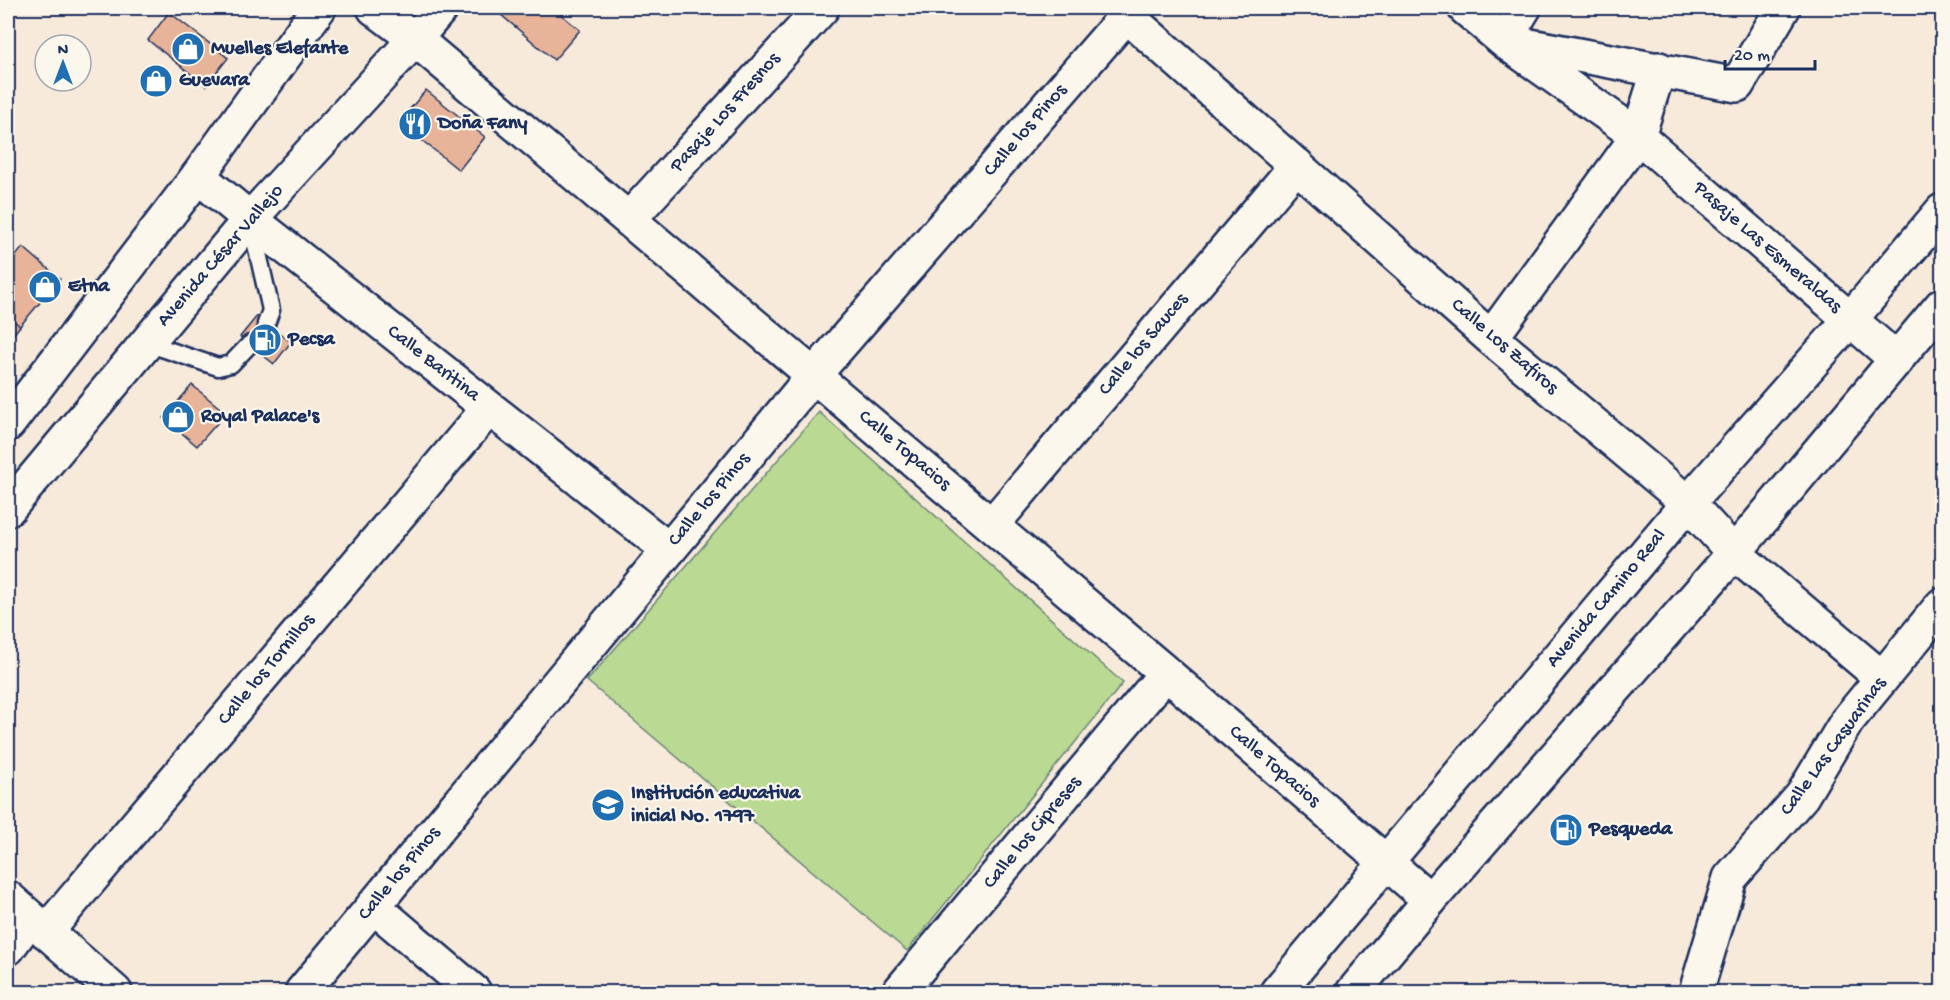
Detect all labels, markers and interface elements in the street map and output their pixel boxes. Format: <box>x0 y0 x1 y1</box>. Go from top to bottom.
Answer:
shop icon: Muelles Elefante <box>170 31 206 67</box>
north arrow <box>33 33 93 93</box>
scale bar <box>1725 33 1815 71</box>
place label: Muelles Elefante <box>211 38 349 61</box>
text: N <box>58 42 69 61</box>
text: 20 m <box>1734 46 1770 67</box>
street label: Pasaje Los Fresnos <box>665 48 786 178</box>
shop icon: Guevara <box>138 63 174 99</box>
place label: Guevara <box>179 70 250 93</box>
street label: Calle los Pinos <box>979 79 1073 182</box>
restaurant icon: Doña Fany <box>397 106 433 142</box>
place label: Doña Fany <box>436 113 528 136</box>
street label: Pasaje Las Esmeraldas <box>1687 177 1846 319</box>
street label: Avenida César Vallejo <box>153 180 289 332</box>
shop icon: Etna <box>27 269 63 305</box>
place label: Etna <box>68 276 110 299</box>
street label: Calle los Sauces <box>1094 289 1194 401</box>
street label: Calle Los Zafiros <box>1446 294 1563 400</box>
street label: Calle Baritina <box>382 321 485 408</box>
fuel station icon: Pecsa <box>247 322 283 358</box>
place label: Pecsa <box>287 329 336 352</box>
shop icon: Royal Palace's <box>160 399 196 435</box>
place label: Royal Palace's <box>200 406 321 429</box>
street label: Calle Topacios <box>853 406 955 497</box>
street label: Calle los Pinos <box>664 448 756 552</box>
street label: Avenida Camino Real <box>1542 525 1672 673</box>
street label: Calle los Tornillos <box>214 609 321 730</box>
street label: Calle Las Casuarinas <box>1776 673 1892 821</box>
street label: Calle Topacios <box>1224 721 1325 813</box>
street label: Calle los Cipreses <box>979 771 1087 894</box>
place label: Institución educativa inicial No. 1797 <box>631 783 801 829</box>
school or university icon: Institución educativa inicial No. 1797 <box>590 787 626 823</box>
fuel station icon: Pesqueda <box>1548 812 1584 848</box>
place label: Pesqueda <box>1588 819 1673 842</box>
street label: Calle los Pinos <box>354 822 446 926</box>

